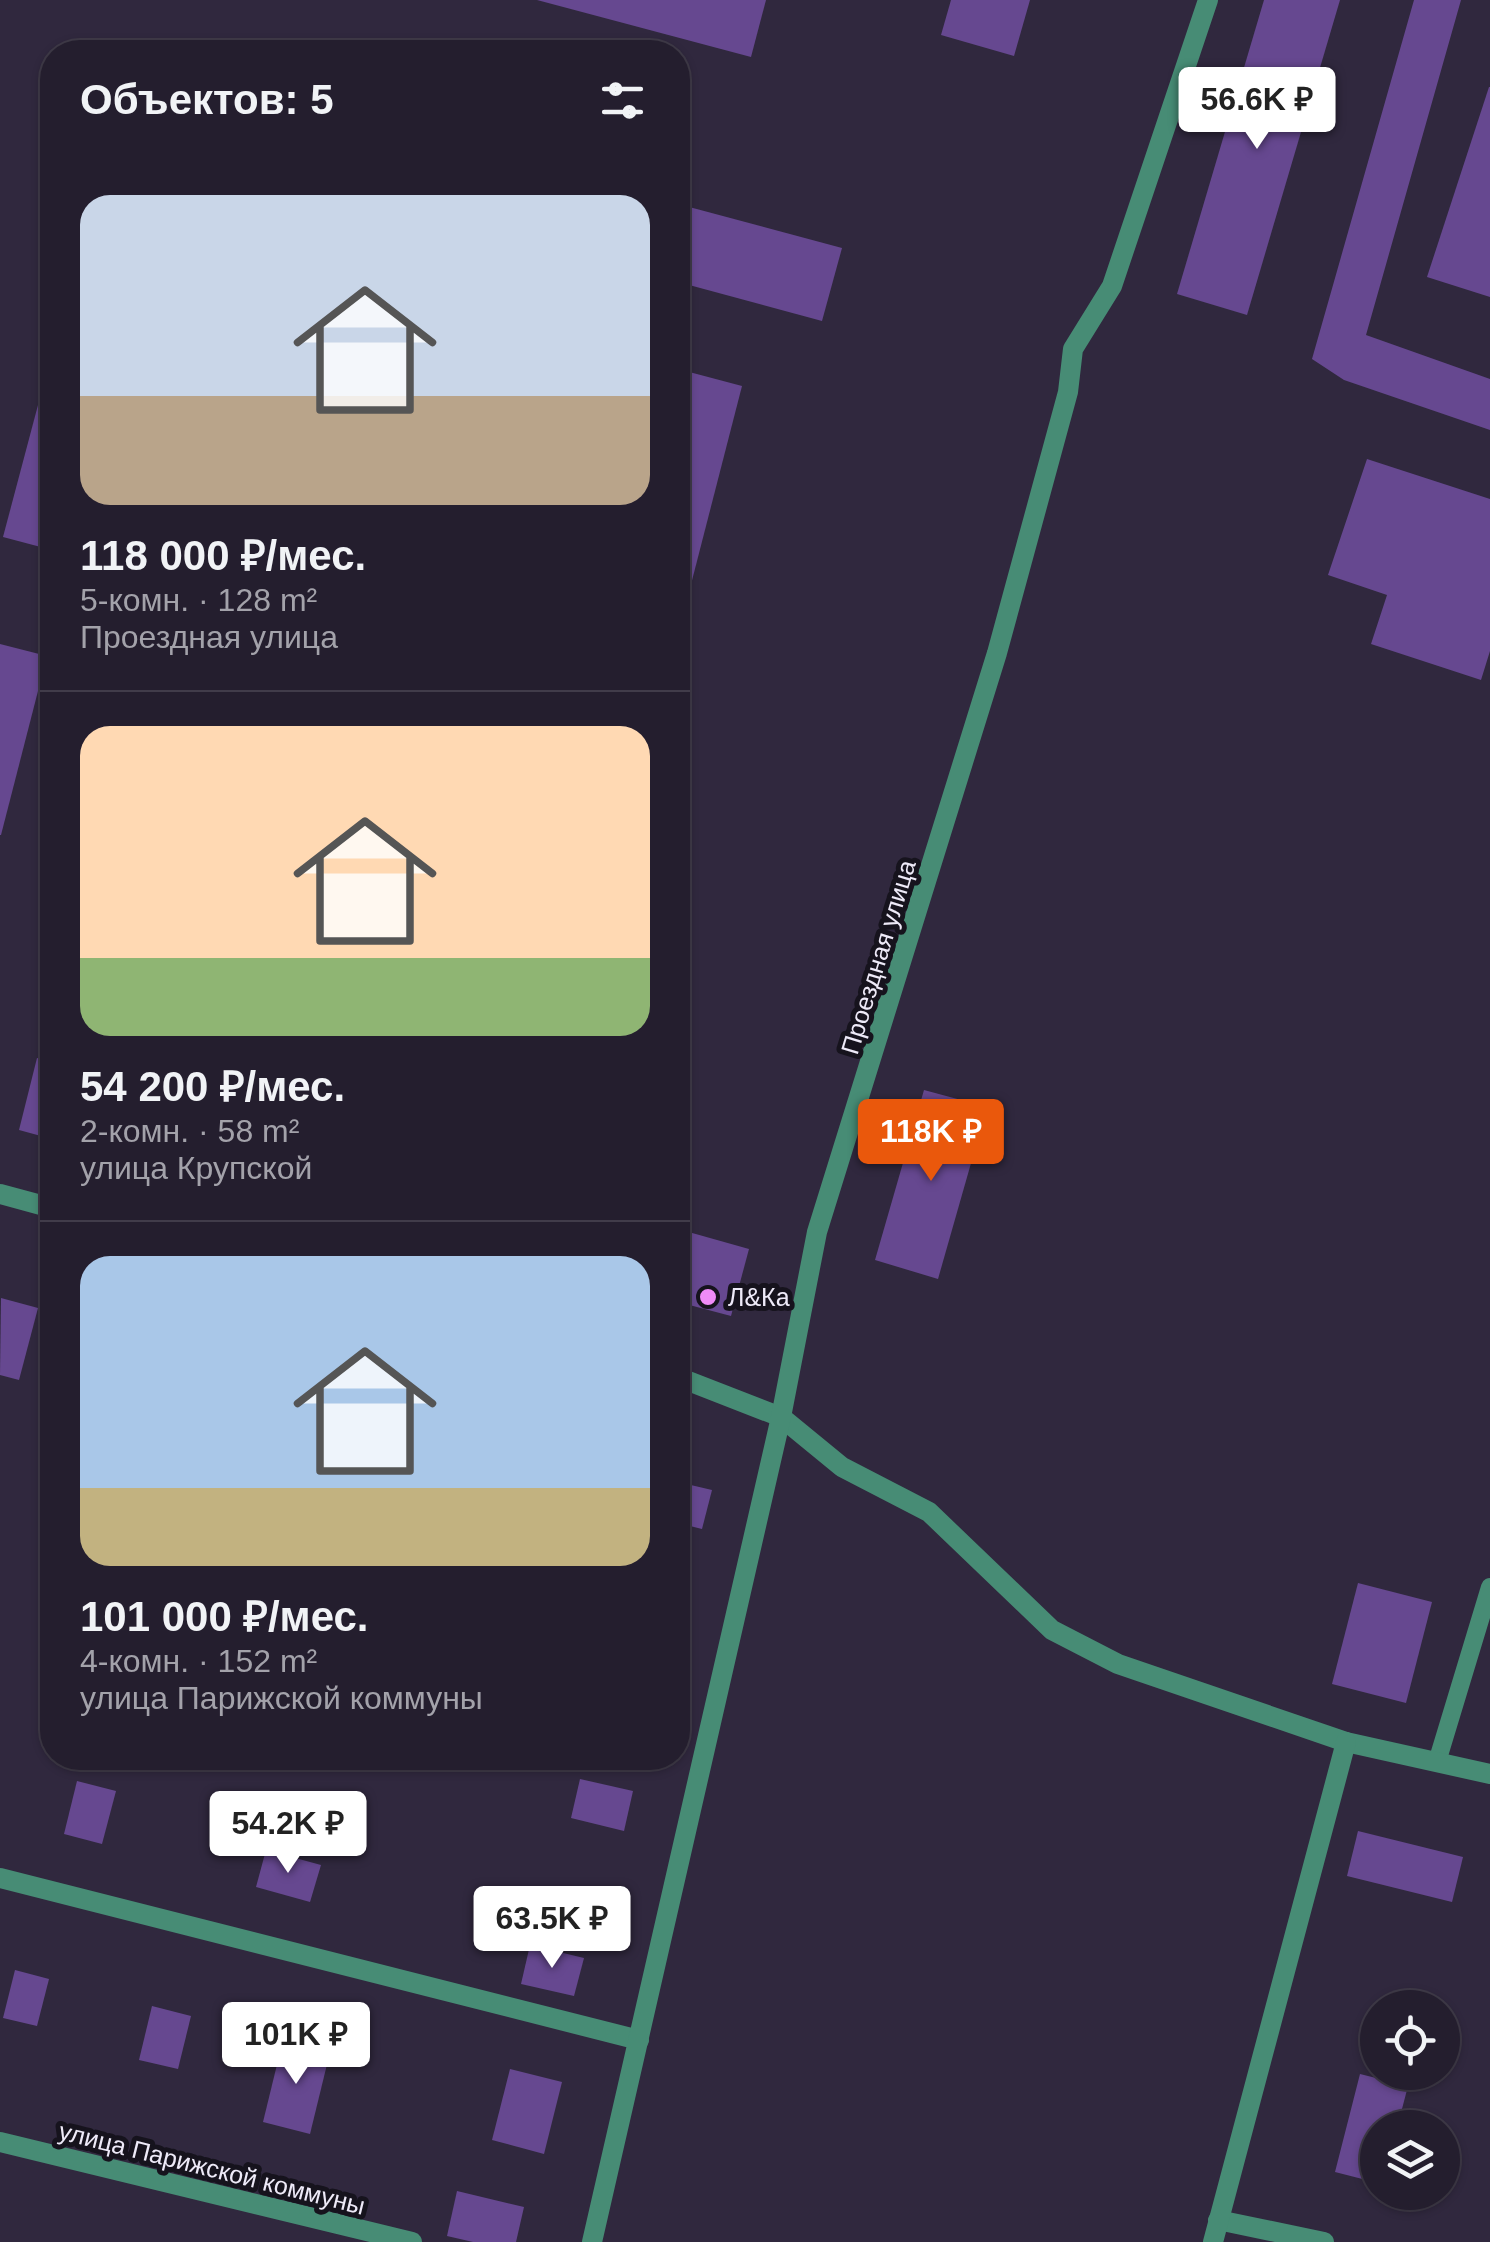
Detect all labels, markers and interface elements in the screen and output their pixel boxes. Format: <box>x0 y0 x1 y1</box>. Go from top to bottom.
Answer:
pin: 56.6K ₽ <box>1165 67 1349 152</box>
icon: filters <box>595 73 650 128</box>
text: Объектов: 5 <box>80 76 334 123</box>
text: 56.6K ₽ <box>1201 81 1313 117</box>
icon: home <box>275 260 455 440</box>
text: 118 000 ₽/мес. <box>80 532 366 579</box>
text: 5-комн. · 128 m² <box>80 582 317 618</box>
text: Проездная улица <box>80 619 338 655</box>
icon: home <box>275 791 455 971</box>
street label: Проездная улица <box>835 856 921 1057</box>
text: 54 200 ₽/мес. <box>80 1063 345 1110</box>
pin: 118K ₽ <box>850 1099 1012 1184</box>
text: 2-комн. · 58 m² <box>80 1113 299 1149</box>
text: 118K ₽ <box>880 1113 982 1149</box>
text: улица Крупской <box>80 1150 312 1186</box>
place label: Л&Ка <box>728 1283 790 1311</box>
marker: Л&Ка <box>697 1286 719 1308</box>
icon: home <box>275 1321 455 1501</box>
text: 101 000 ₽/мес. <box>80 1593 369 1640</box>
text: 4-комн. · 152 m² <box>80 1643 317 1679</box>
text: улица Парижской коммуны <box>80 1680 483 1716</box>
pin: 54.2K ₽ <box>196 1791 380 1876</box>
text: 54.2K ₽ <box>232 1805 344 1841</box>
pin: 63.5K ₽ <box>460 1886 644 1971</box>
text: 63.5K ₽ <box>496 1900 608 1936</box>
map controls <box>1360 1990 1460 2210</box>
button: locate <box>1360 1990 1460 2090</box>
pin: 101K ₽ <box>215 2002 377 2087</box>
text: 101K ₽ <box>244 2016 348 2052</box>
button: layers <box>1360 2110 1460 2210</box>
street label: улица Парижской коммуны <box>56 2116 368 2220</box>

